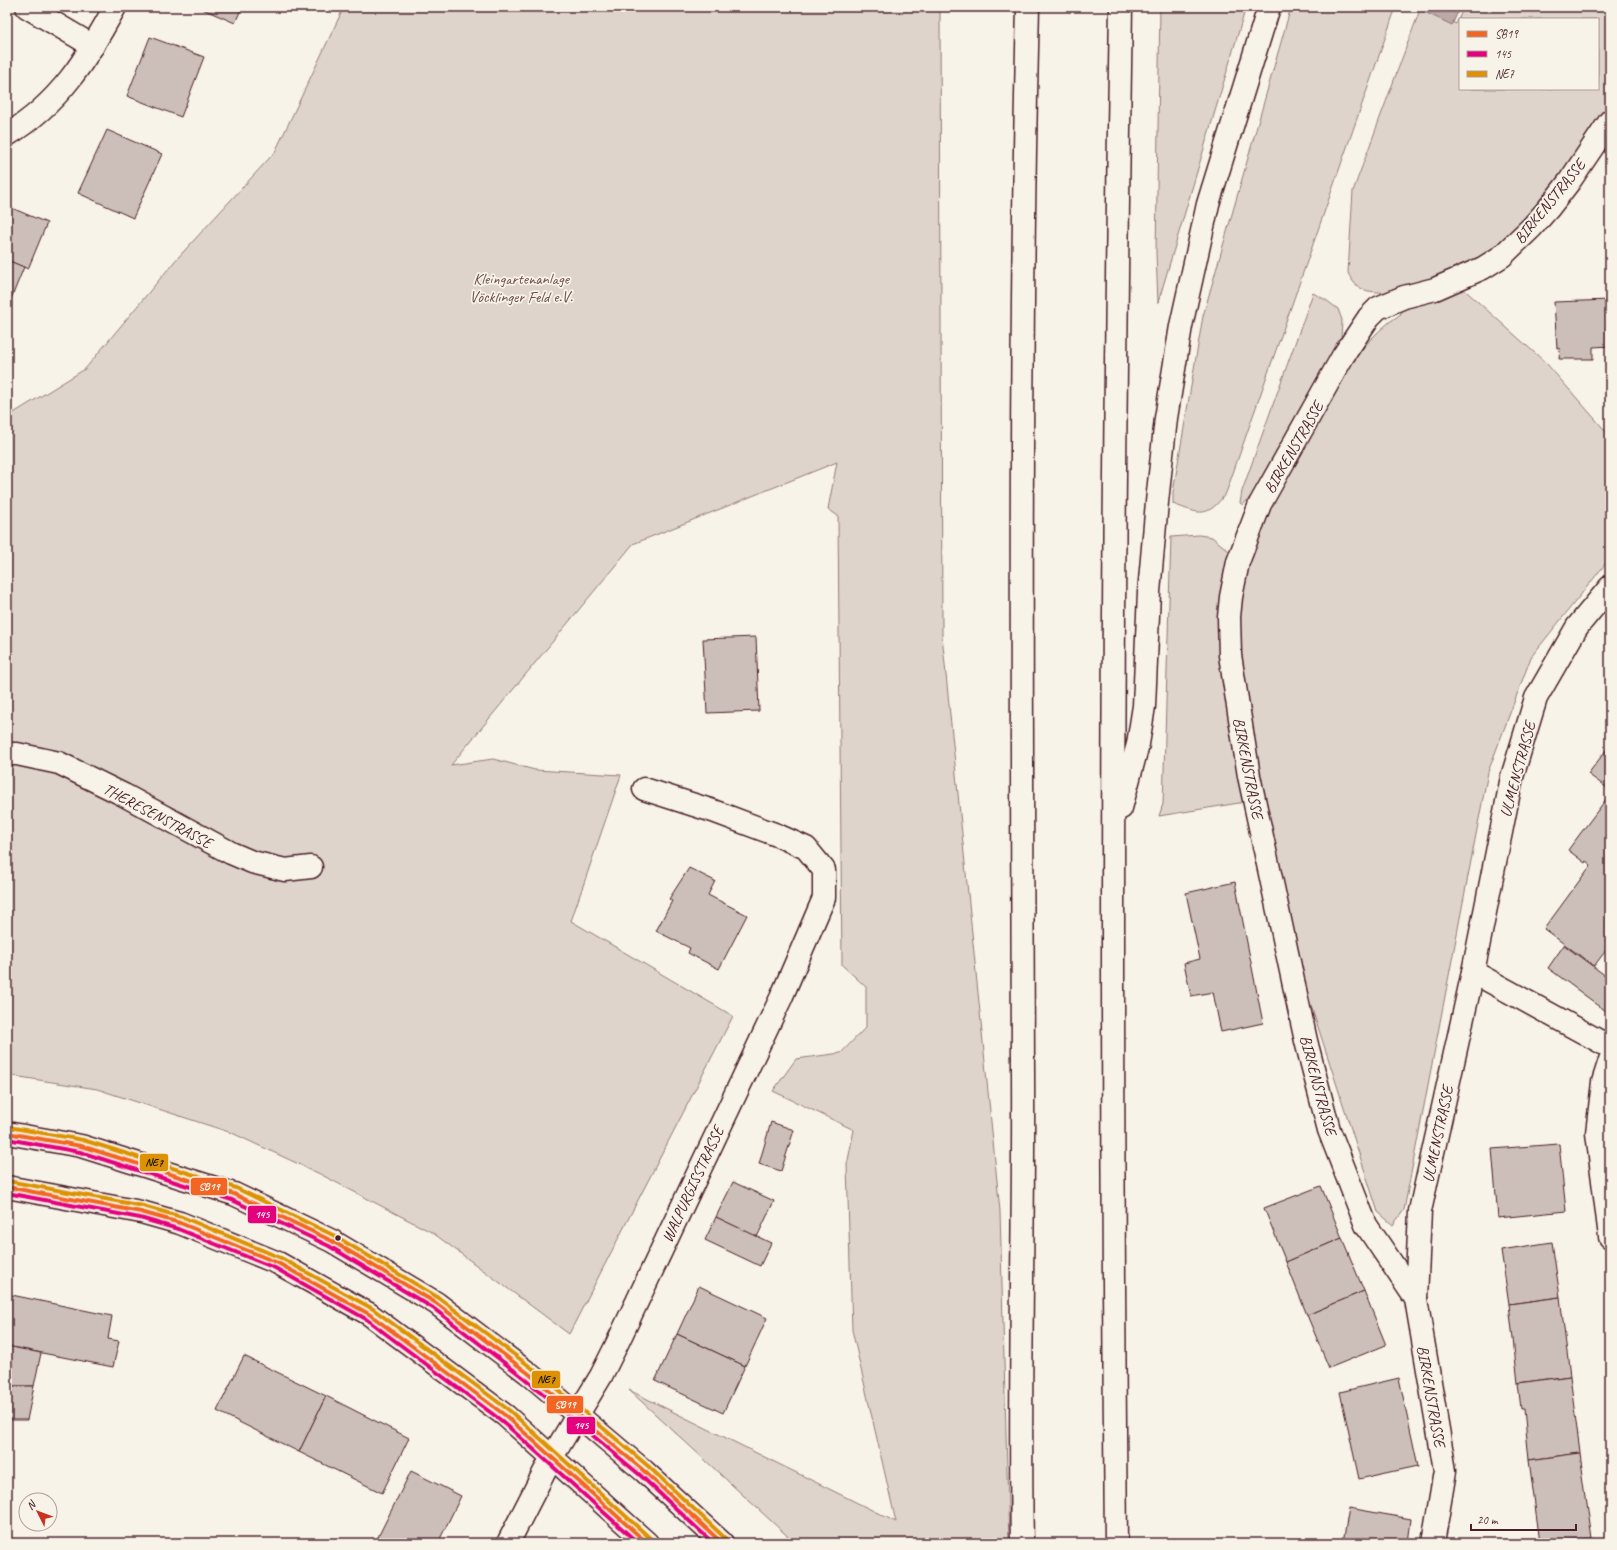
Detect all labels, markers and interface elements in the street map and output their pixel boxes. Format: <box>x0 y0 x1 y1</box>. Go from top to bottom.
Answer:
legend <box>1459 18 1599 90</box>
text: SB19 <box>1495 26 1519 42</box>
text: 145 <box>1495 46 1512 62</box>
text: NE7 <box>1495 66 1515 82</box>
street label: BIRKENSTRASSE <box>1510 153 1591 248</box>
park label: Kleingartenanlage Vöcklinger Feld e.V. <box>469 269 573 307</box>
street label: BIRKENSTRASSE <box>1260 396 1329 497</box>
street label: BIRKENSTRASSE <box>1228 716 1268 823</box>
street label: ULMENSTRASSE <box>1496 717 1541 819</box>
street label: THERESENSTRASSE <box>100 779 217 854</box>
street label: BIRKENSTRASSE <box>1295 1033 1342 1140</box>
street label: ULMENSTRASSE <box>1418 1082 1458 1184</box>
street label: WALPURGISSTRASSE <box>657 1121 729 1246</box>
line badge: NE7 <box>139 1153 169 1172</box>
text: NE7 <box>145 1155 164 1169</box>
line badge: SB19 <box>190 1177 228 1196</box>
text: SB19 <box>199 1179 221 1193</box>
line badge: 145 <box>247 1205 277 1224</box>
text: 145 <box>255 1207 271 1221</box>
unlabelled marker <box>333 1233 343 1243</box>
street label: BIRKENSTRASSE <box>1412 1344 1450 1451</box>
line badge: NE7 <box>531 1370 561 1389</box>
text: NE7 <box>537 1372 556 1386</box>
line badge: SB19 <box>546 1395 584 1414</box>
text: SB19 <box>555 1397 577 1411</box>
line badge: 145 <box>566 1416 596 1435</box>
text: 145 <box>574 1418 590 1432</box>
north arrow <box>18 1492 58 1532</box>
text: N <box>23 1496 40 1513</box>
scale bar <box>1471 1506 1576 1532</box>
text: 20 m <box>1477 1512 1499 1528</box>

